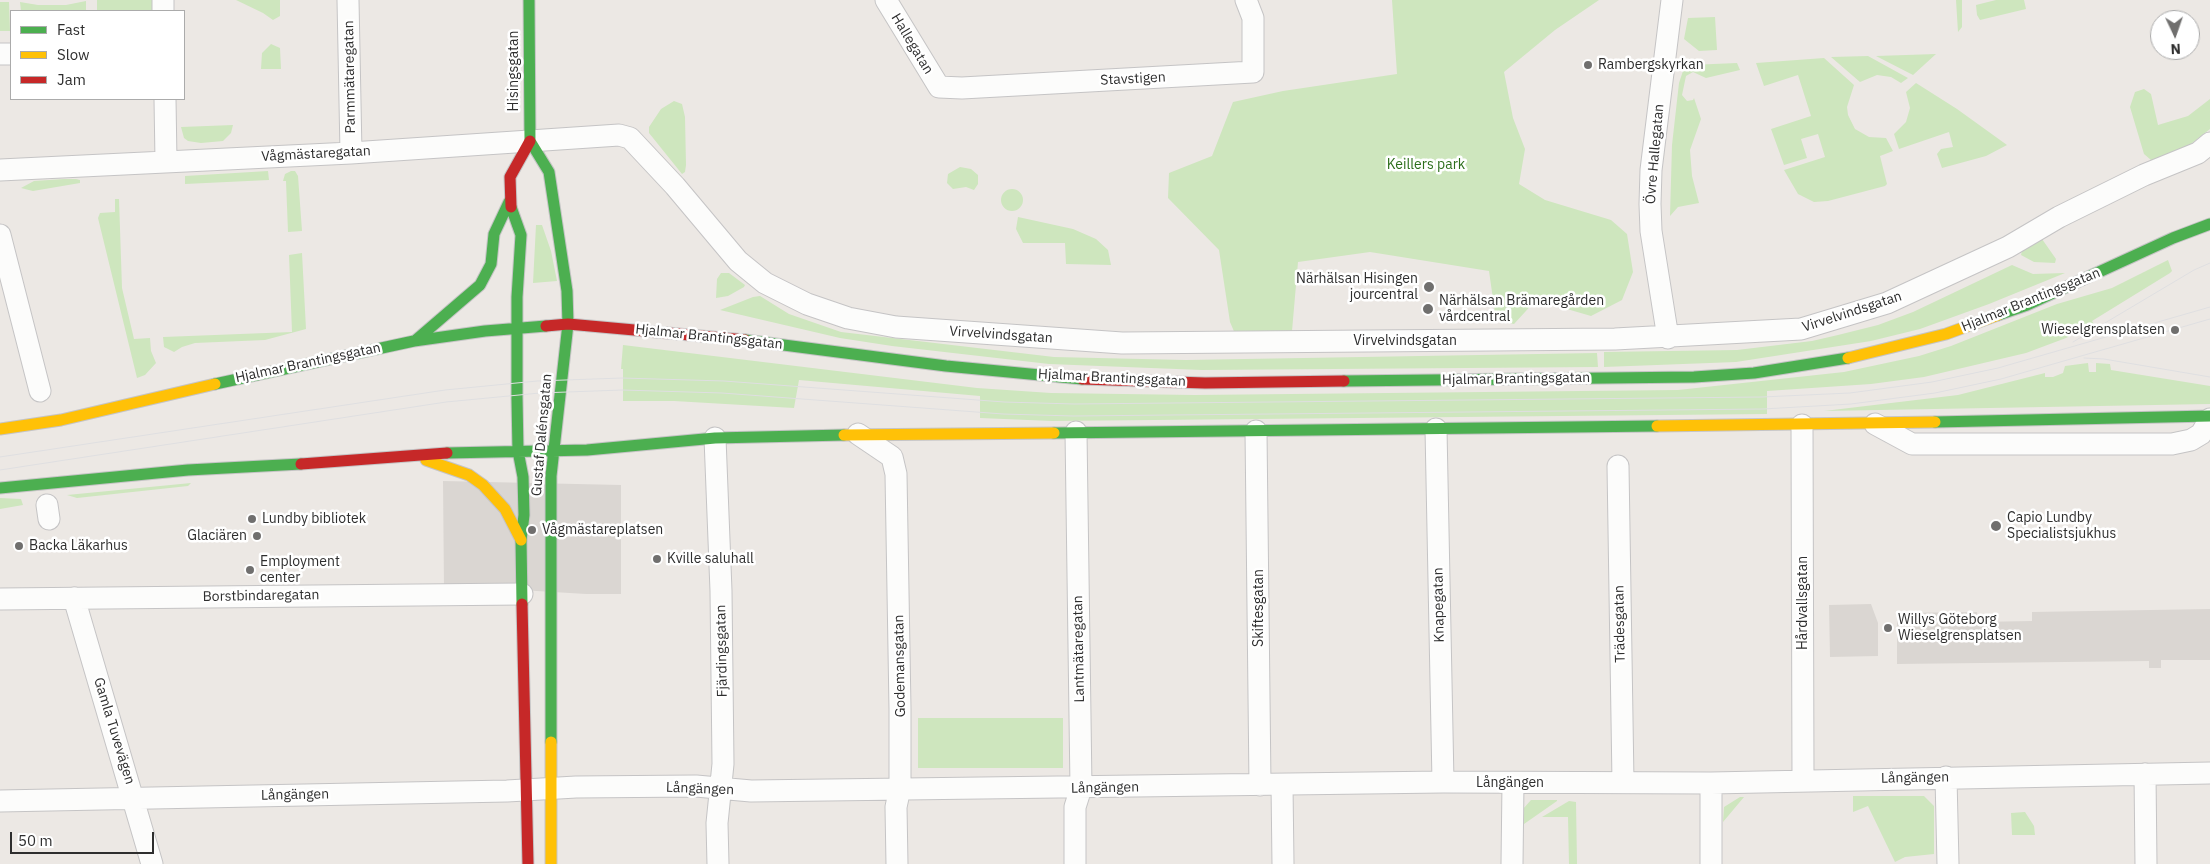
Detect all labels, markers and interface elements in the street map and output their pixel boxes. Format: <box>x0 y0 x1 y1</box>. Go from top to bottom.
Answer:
legend <box>10 10 185 100</box>
north arrow <box>2150 10 2200 60</box>
street label: Hallegatan <box>887 11 937 77</box>
text: Fast <box>57 20 85 39</box>
street label: Parmmätaregatan <box>341 20 359 134</box>
street label: Hisingsgatan <box>506 31 522 111</box>
text: N <box>2170 40 2181 58</box>
text: Slow <box>57 45 90 64</box>
place label: Rambergskyrkan <box>1598 57 1704 73</box>
marker: Rambergskyrkan <box>1582 59 1594 71</box>
street label: Stavstigen <box>1100 69 1166 89</box>
text: Jam <box>57 70 86 89</box>
street label: Övre Hallegatan <box>1642 103 1668 205</box>
street label: Vågmästaregatan <box>261 143 371 165</box>
park label: Keillers park <box>1387 157 1465 173</box>
street label: Hjalmar Brantingsgatan <box>1959 264 2103 336</box>
place label: Närhälsan Hisingen jourcentral <box>1296 271 1418 304</box>
marker: Närhälsan Hisingen jourcentral <box>1422 280 1436 294</box>
street label: Virvelvindsgatan <box>1800 288 1904 336</box>
place label: Närhälsan Brämaregården vårdcentral <box>1439 293 1604 326</box>
marker: Närhälsan Brämaregården vårdcentral <box>1421 302 1435 316</box>
street label: Hjalmar Brantingsgatan <box>634 321 784 353</box>
place label: Wieselgrensplatsen <box>2041 322 2165 338</box>
street label: Virvelvindsgatan <box>949 323 1053 347</box>
marker: Wieselgrensplatsen <box>2169 324 2181 336</box>
street label: Virvelvindsgatan <box>1353 333 1457 349</box>
street label: Hjalmar Brantingsgatan <box>234 339 382 387</box>
street label: Hjalmar Brantingsgatan <box>1038 366 1186 390</box>
street label: Hjalmar Brantingsgatan <box>1442 369 1590 389</box>
street label: Gustaf Dalénsgatan <box>528 373 556 497</box>
place label: Capio Lundby Specialistsjukhus <box>2007 510 2116 542</box>
place label: Lundby bibliotek <box>262 511 366 527</box>
marker: Lundby bibliotek <box>246 513 258 525</box>
marker: Capio Lundby Specialistsjukhus <box>1989 519 2003 533</box>
place label: Vågmästareplatsen <box>542 522 663 538</box>
marker: Vågmästareplatsen <box>526 524 538 536</box>
place label: Glaciären <box>187 528 247 544</box>
marker: Glaciären <box>251 530 263 542</box>
place label: Backa Läkarhus <box>29 538 128 554</box>
marker: Backa Läkarhus <box>13 540 25 552</box>
place label: Kville saluhall <box>667 551 754 567</box>
marker: Kville saluhall <box>651 553 663 565</box>
place label: Employment center <box>260 554 340 586</box>
street label: Hårdvallsgatan <box>1795 556 1811 650</box>
marker: Employment center <box>244 564 256 576</box>
street label: Knapegatan <box>1430 567 1448 643</box>
street label: Skiftesgatan <box>1251 569 1267 647</box>
street label: Trädesgatan <box>1611 585 1629 663</box>
street label: Borstbindaregatan <box>202 587 320 605</box>
street label: Lantmätaregatan <box>1070 595 1088 703</box>
street label: Fjärdingsgatan <box>713 605 731 697</box>
place label: Willys Göteborg Wieselgrensplatsen <box>1898 612 2022 644</box>
street label: Godemansgatan <box>891 614 909 718</box>
marker: Willys Göteborg Wieselgrensplatsen <box>1882 622 1894 634</box>
street label: Gamla Tuvevägen <box>90 676 138 786</box>
street label: Långängen <box>1881 769 1949 787</box>
street label: Långängen <box>1476 775 1544 791</box>
street label: Långängen <box>666 779 734 799</box>
street label: Långängen <box>1071 779 1139 797</box>
street label: Långängen <box>261 786 329 804</box>
scale bar <box>12 822 156 854</box>
text: 50 m <box>18 831 53 850</box>

